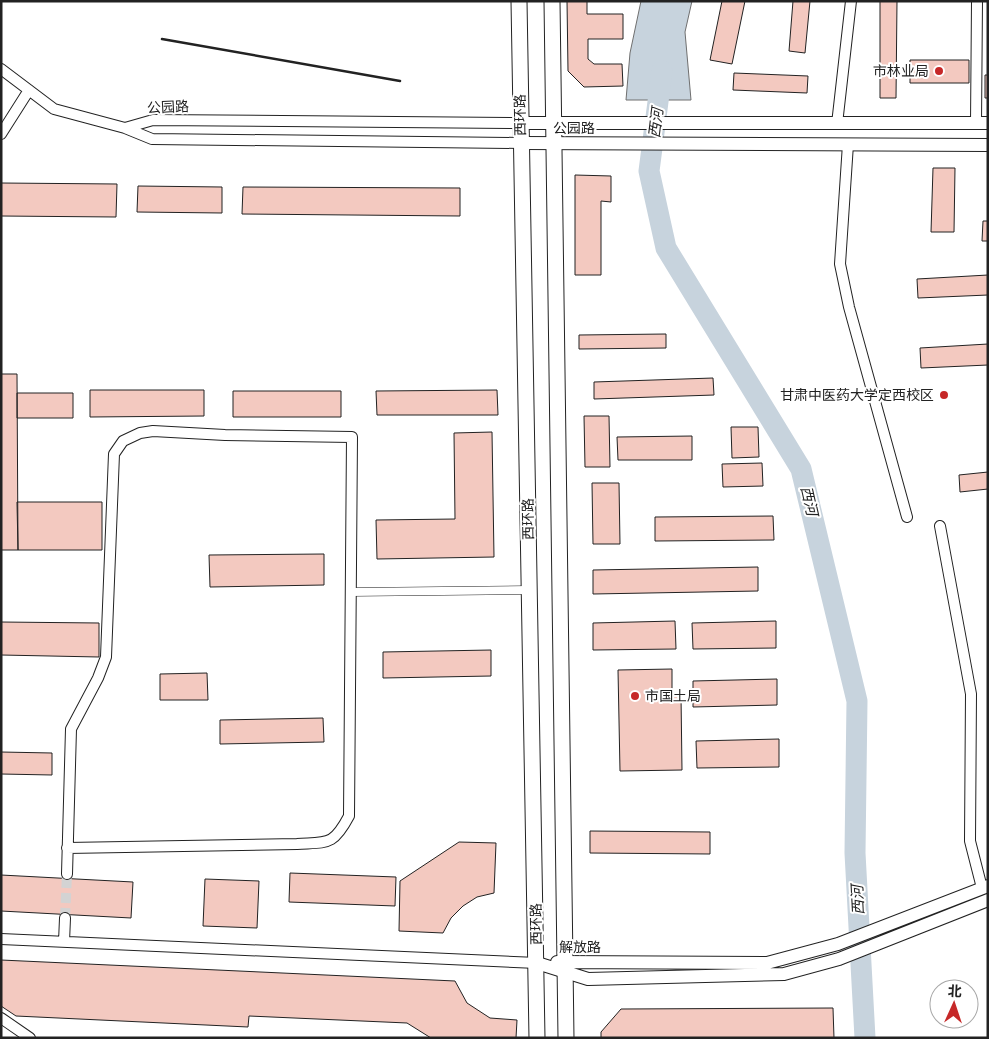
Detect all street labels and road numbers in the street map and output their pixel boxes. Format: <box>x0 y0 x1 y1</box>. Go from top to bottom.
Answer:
street label: 西环路 <box>513 94 530 136</box>
street label: 公园路 <box>147 99 189 118</box>
street label: 公园路 <box>553 121 595 138</box>
street label: 西环路 <box>521 498 538 540</box>
street label: 西环路 <box>529 903 546 945</box>
street label: 解放路 <box>559 940 601 957</box>

